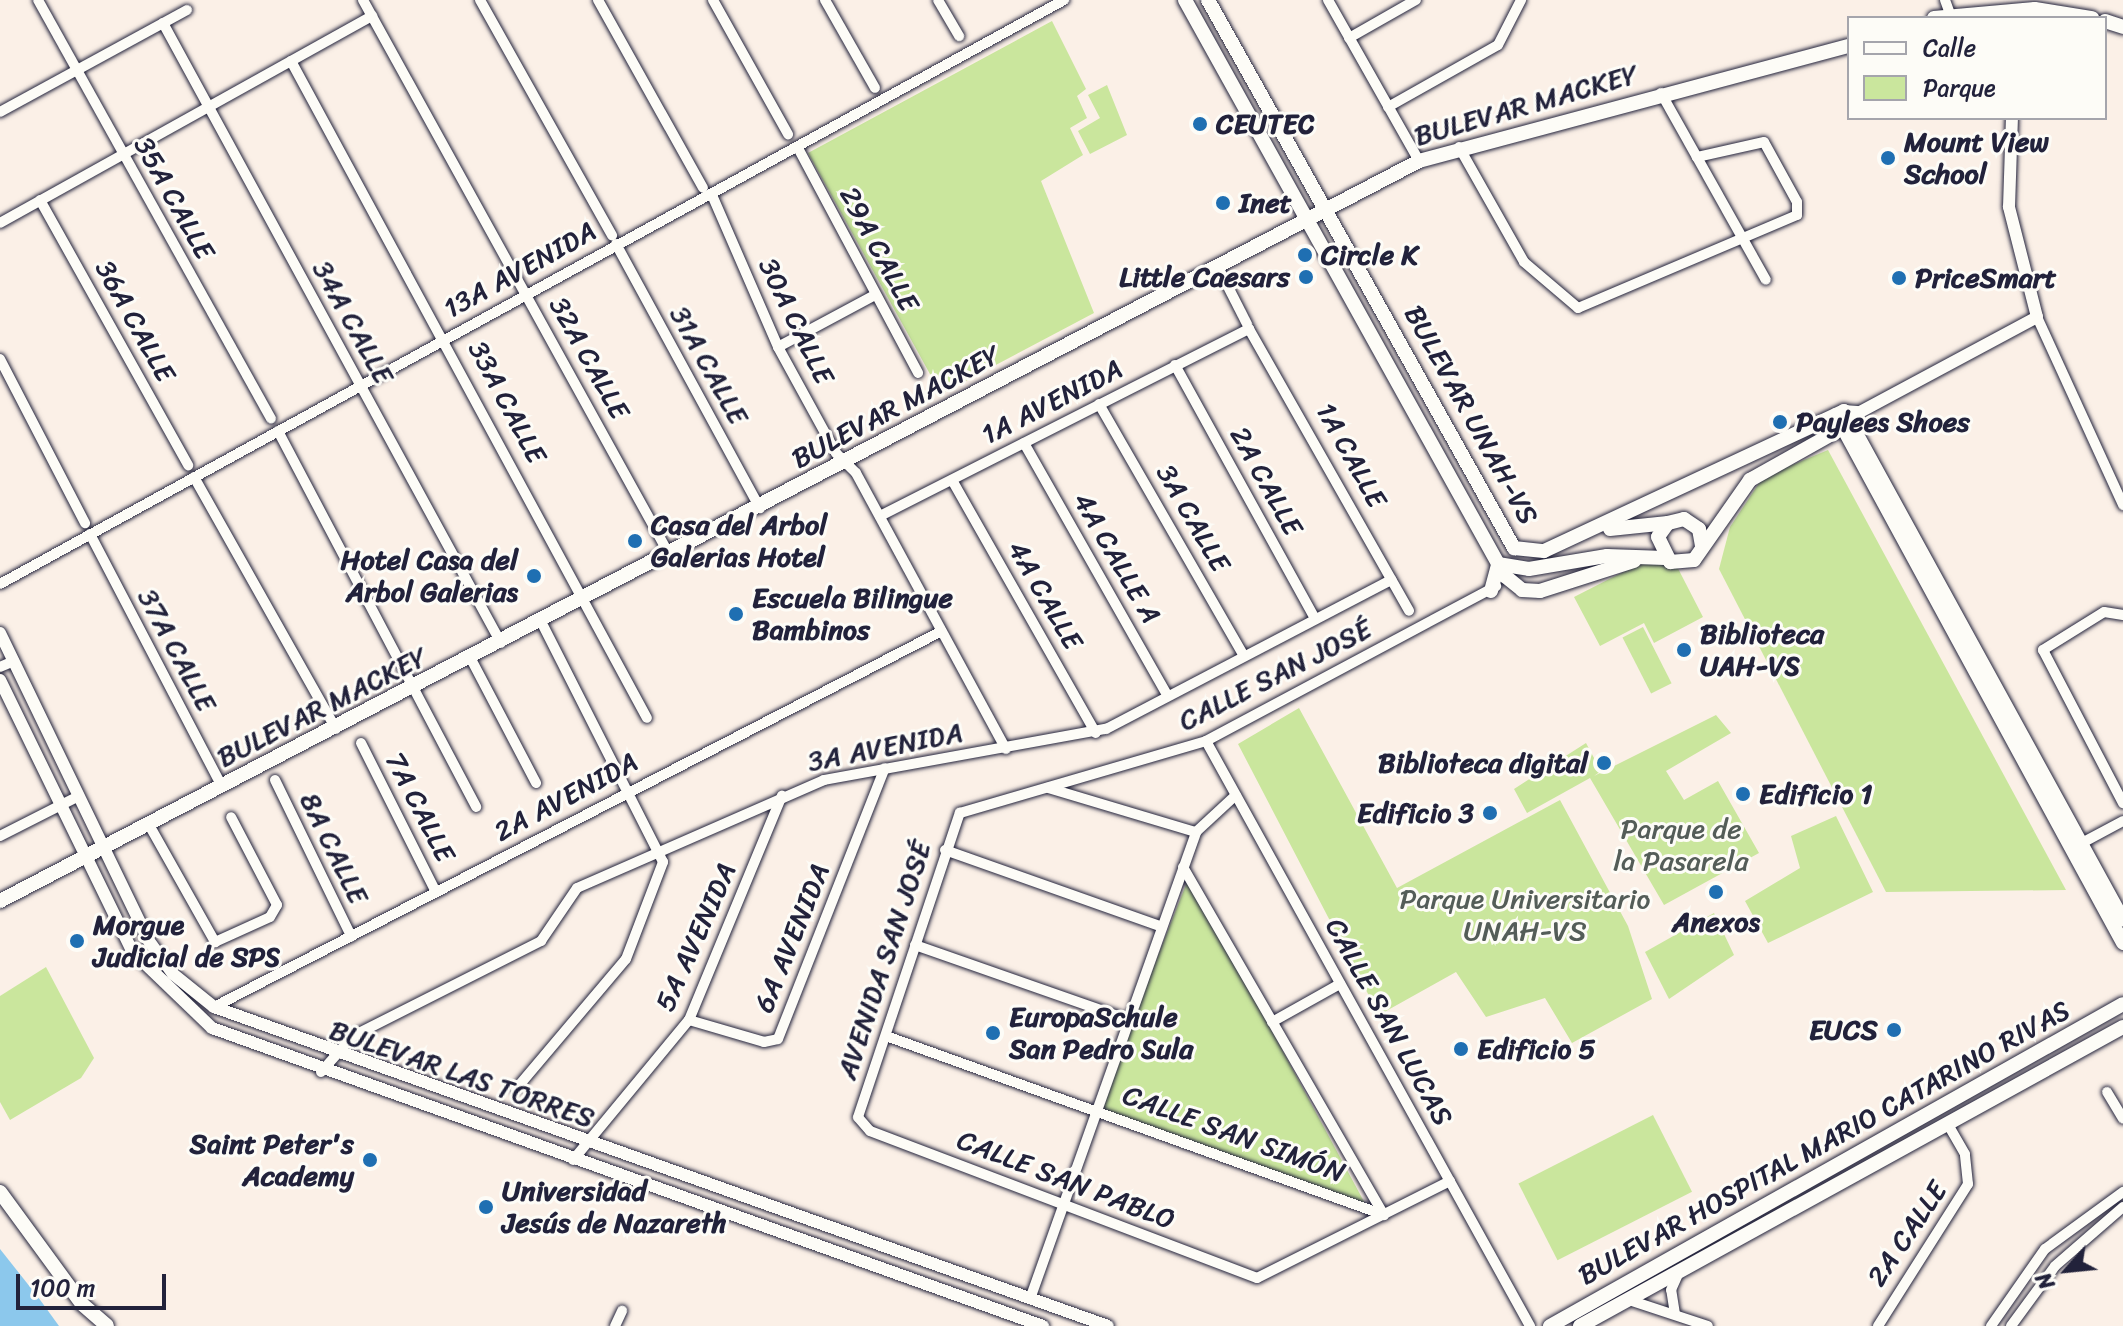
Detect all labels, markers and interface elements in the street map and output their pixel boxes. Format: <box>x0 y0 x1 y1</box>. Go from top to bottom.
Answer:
legend <box>1847 16 2107 120</box>
text: Calle <box>1923 27 1976 69</box>
street label: BULEVAR MACKEY <box>1411 57 1641 153</box>
text: Parque <box>1923 67 1996 109</box>
place label: CEUTEC <box>1216 107 1314 141</box>
marker: CEUTEC <box>1191 115 1209 133</box>
place label: Mount View School <box>1904 125 2049 191</box>
street label: 35A CALLE <box>126 131 222 265</box>
marker: Mount View School <box>1879 149 1897 167</box>
street label: 29A CALLE <box>832 181 926 317</box>
place label: Inet <box>1239 186 1292 220</box>
marker: Inet <box>1214 194 1232 212</box>
street label: 13A AVENIDA <box>439 215 601 325</box>
place label: Circle K <box>1321 238 1418 272</box>
marker: Circle K <box>1296 246 1314 264</box>
street label: 30A CALLE <box>751 253 841 389</box>
street label: 36A CALLE <box>88 254 182 388</box>
street label: 34A CALLE <box>305 254 401 390</box>
place label: Little Caesars <box>1121 260 1290 294</box>
place label: PriceSmart <box>1915 261 2056 295</box>
marker: Little Caesars <box>1297 268 1315 286</box>
marker: PriceSmart <box>1890 269 1908 287</box>
street label: 32A CALLE <box>542 291 636 425</box>
street label: BULEVAR UNAH-VS <box>1396 299 1546 531</box>
street label: 31A CALLE <box>663 300 755 430</box>
street label: 33A CALLE <box>461 335 553 469</box>
street label: BULEVAR MACKEY <box>786 338 1006 476</box>
street label: 1A AVENIDA <box>977 353 1127 451</box>
street label: 1A CALLE <box>1308 397 1394 513</box>
place label: Paylees Shoes <box>1796 405 1970 439</box>
marker: Paylees Shoes <box>1771 413 1789 431</box>
street label: 2A CALLE <box>1222 421 1310 541</box>
street label: 3A CALLE <box>1149 458 1237 578</box>
street label: 4A CALLE A <box>1066 486 1168 630</box>
place label: Casa del Arbol Galerias Hotel <box>651 508 828 574</box>
marker: Casa del Arbol Galerias Hotel <box>626 532 644 550</box>
street label: 4A CALLE <box>1000 534 1090 656</box>
place label: Hotel Casa del Arbol Galerias <box>339 543 518 609</box>
marker: Hotel Casa del Arbol Galerias <box>525 567 543 585</box>
place label: Escuela Bilingue Bambinos <box>752 581 953 647</box>
street label: 37A CALLE <box>131 583 223 717</box>
marker: Escuela Bilingue Bambinos <box>727 605 745 623</box>
street label: CALLE SAN JOSÉ <box>1173 612 1377 738</box>
place label: Biblioteca UAH-VS <box>1700 617 1824 683</box>
street label: BULEVAR MACKEY <box>212 640 432 774</box>
marker: Biblioteca UAH-VS <box>1675 641 1693 659</box>
street label: 3A AVENIDA <box>806 716 964 778</box>
street label: 7A CALLE <box>378 746 462 868</box>
street label: 2A AVENIDA <box>489 746 643 848</box>
place label: Biblioteca digital <box>1379 746 1588 780</box>
marker: Biblioteca digital <box>1595 754 1613 772</box>
place label: Edificio 1 <box>1759 777 1873 811</box>
marker: Edificio 1 <box>1734 785 1752 803</box>
street label: 8A CALLE <box>293 787 375 909</box>
place label: Edificio 3 <box>1357 796 1474 830</box>
marker: Edificio 3 <box>1481 804 1499 822</box>
park label: Parque de la Pasarela <box>1614 812 1748 878</box>
street label: AVENIDA SAN JOSÉ <box>830 837 938 1083</box>
street label: 5A AVENIDA <box>649 859 743 1015</box>
street label: 6A AVENIDA <box>747 860 837 1016</box>
park label: Parque Universitario UNAH-VS <box>1399 882 1651 948</box>
marker: Anexos <box>1707 883 1725 901</box>
place label: Anexos <box>1672 905 1760 939</box>
place label: Morgue Judicial de SPS <box>93 908 280 974</box>
street label: CALLE SAN LUCAS <box>1319 913 1459 1131</box>
marker: Morgue Judicial de SPS <box>68 932 86 950</box>
street label: BULEVAR HOSPITAL MARIO CATARINO RIVAS <box>1571 992 2077 1294</box>
place label: EuropaSchule San Pedro Sula <box>1009 1000 1197 1066</box>
street label: BULEVAR LAS TORRES <box>324 1012 600 1136</box>
place label: EUCS <box>1809 1013 1878 1047</box>
marker: EUCS <box>1885 1021 1903 1039</box>
marker: EuropaSchule San Pedro Sula <box>984 1024 1002 1042</box>
place label: Edificio 5 <box>1477 1032 1596 1066</box>
marker: Edificio 5 <box>1452 1040 1470 1058</box>
street label: CALLE SAN SIMÓN <box>1116 1078 1352 1190</box>
street label: CALLE SAN PABLO <box>953 1123 1179 1237</box>
place label: Saint Peter's Academy <box>189 1127 354 1193</box>
marker: Saint Peter's Academy <box>361 1151 379 1169</box>
place label: Universidad Jesús de Nazareth <box>502 1174 726 1240</box>
street label: 2A CALLE <box>1860 1175 1954 1293</box>
marker: Universidad Jesús de Nazareth <box>477 1198 495 1216</box>
north arrow <box>2027 1230 2107 1310</box>
scale bar <box>20 1258 170 1308</box>
text: 100 m <box>30 1267 95 1309</box>

